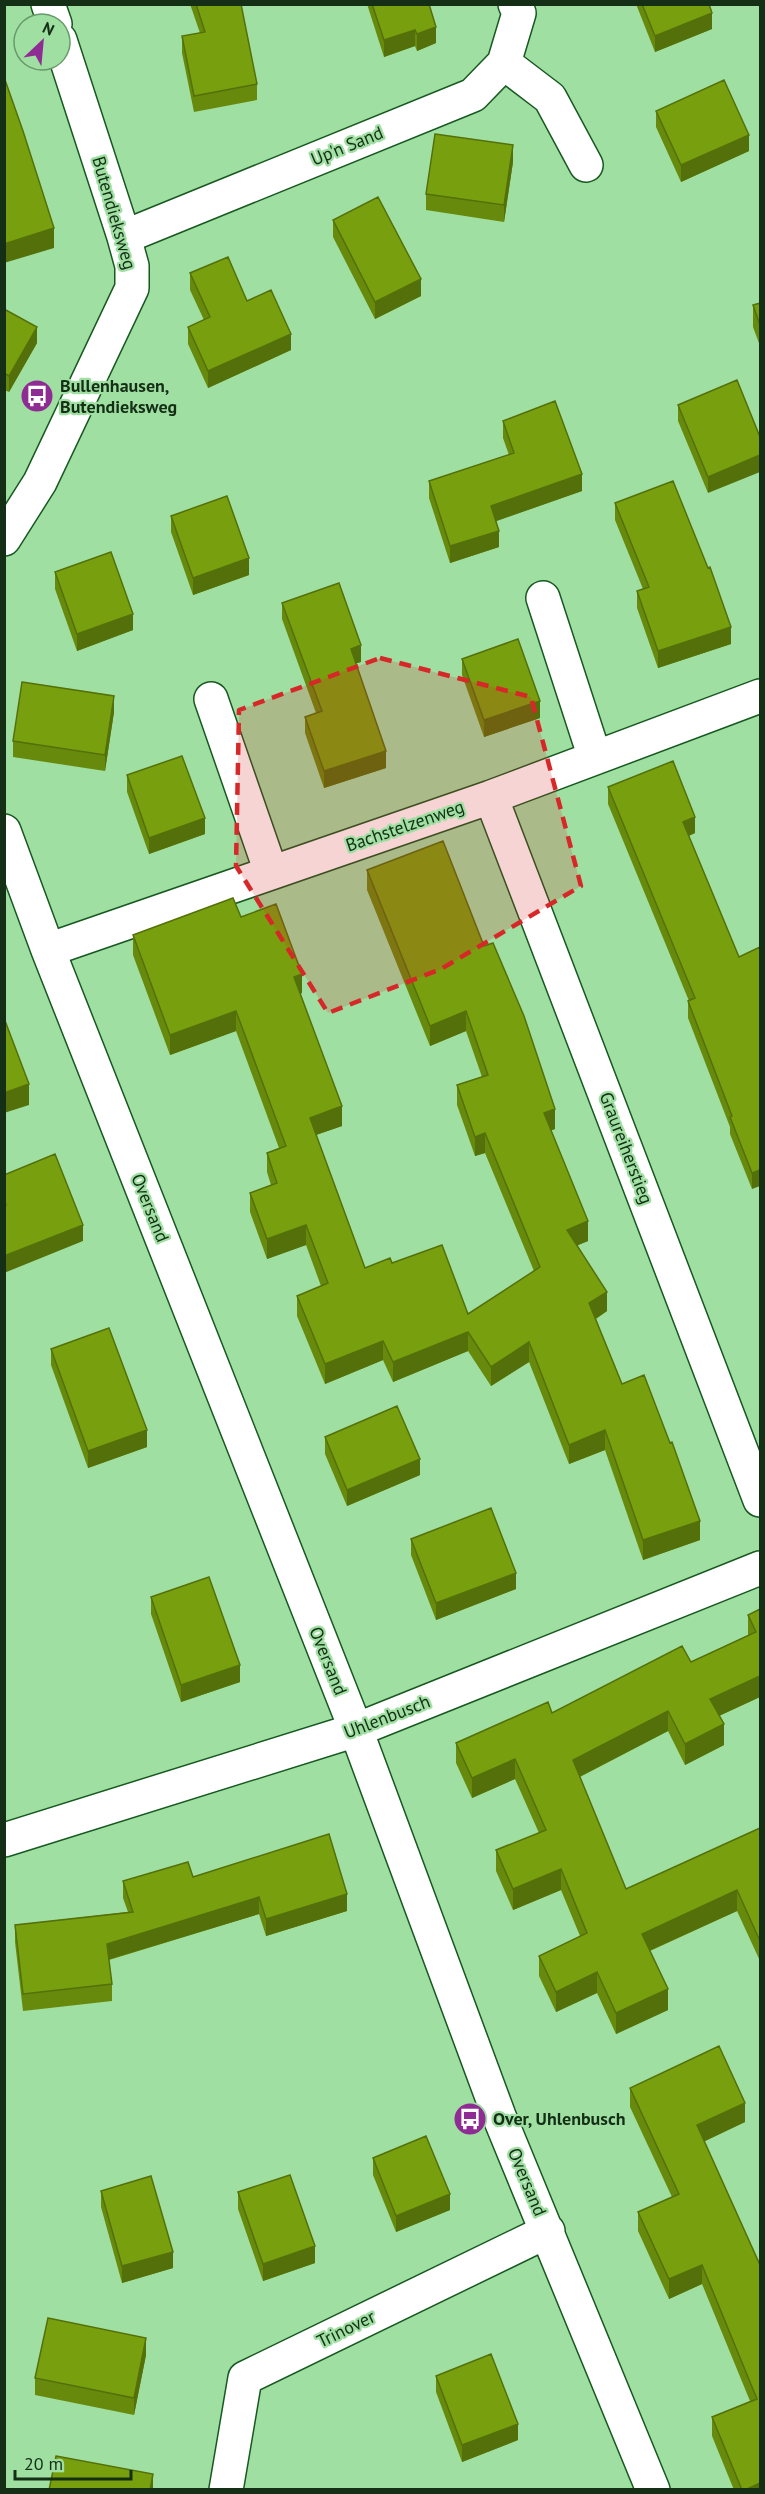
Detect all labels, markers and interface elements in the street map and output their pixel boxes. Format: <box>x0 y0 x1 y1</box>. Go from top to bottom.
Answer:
north arrow <box>12 12 72 72</box>
text: N <box>39 17 58 40</box>
street label: Up'n Sand <box>307 121 386 170</box>
street label: Butendieksweg <box>87 154 142 272</box>
place label: Bullenhausen, Butendieksweg <box>60 374 177 418</box>
bus stop icon: Bullenhausen, Butendieksweg <box>19 378 55 414</box>
street label: Bachstelzenweg <box>343 795 467 857</box>
street label: Graureiherstieg <box>595 1089 658 1207</box>
street label: Oversand <box>126 1170 175 1245</box>
street label: Oversand <box>304 1623 353 1698</box>
street label: Uhlenbusch <box>340 1690 433 1744</box>
bus stop icon: Over, Uhlenbusch <box>452 2101 488 2137</box>
place label: Over, Uhlenbusch <box>493 2107 625 2130</box>
street label: Oversand <box>503 2144 552 2219</box>
street label: Trinover <box>313 2305 379 2352</box>
scale bar <box>15 2443 130 2481</box>
text: 20 m <box>24 2452 63 2475</box>

